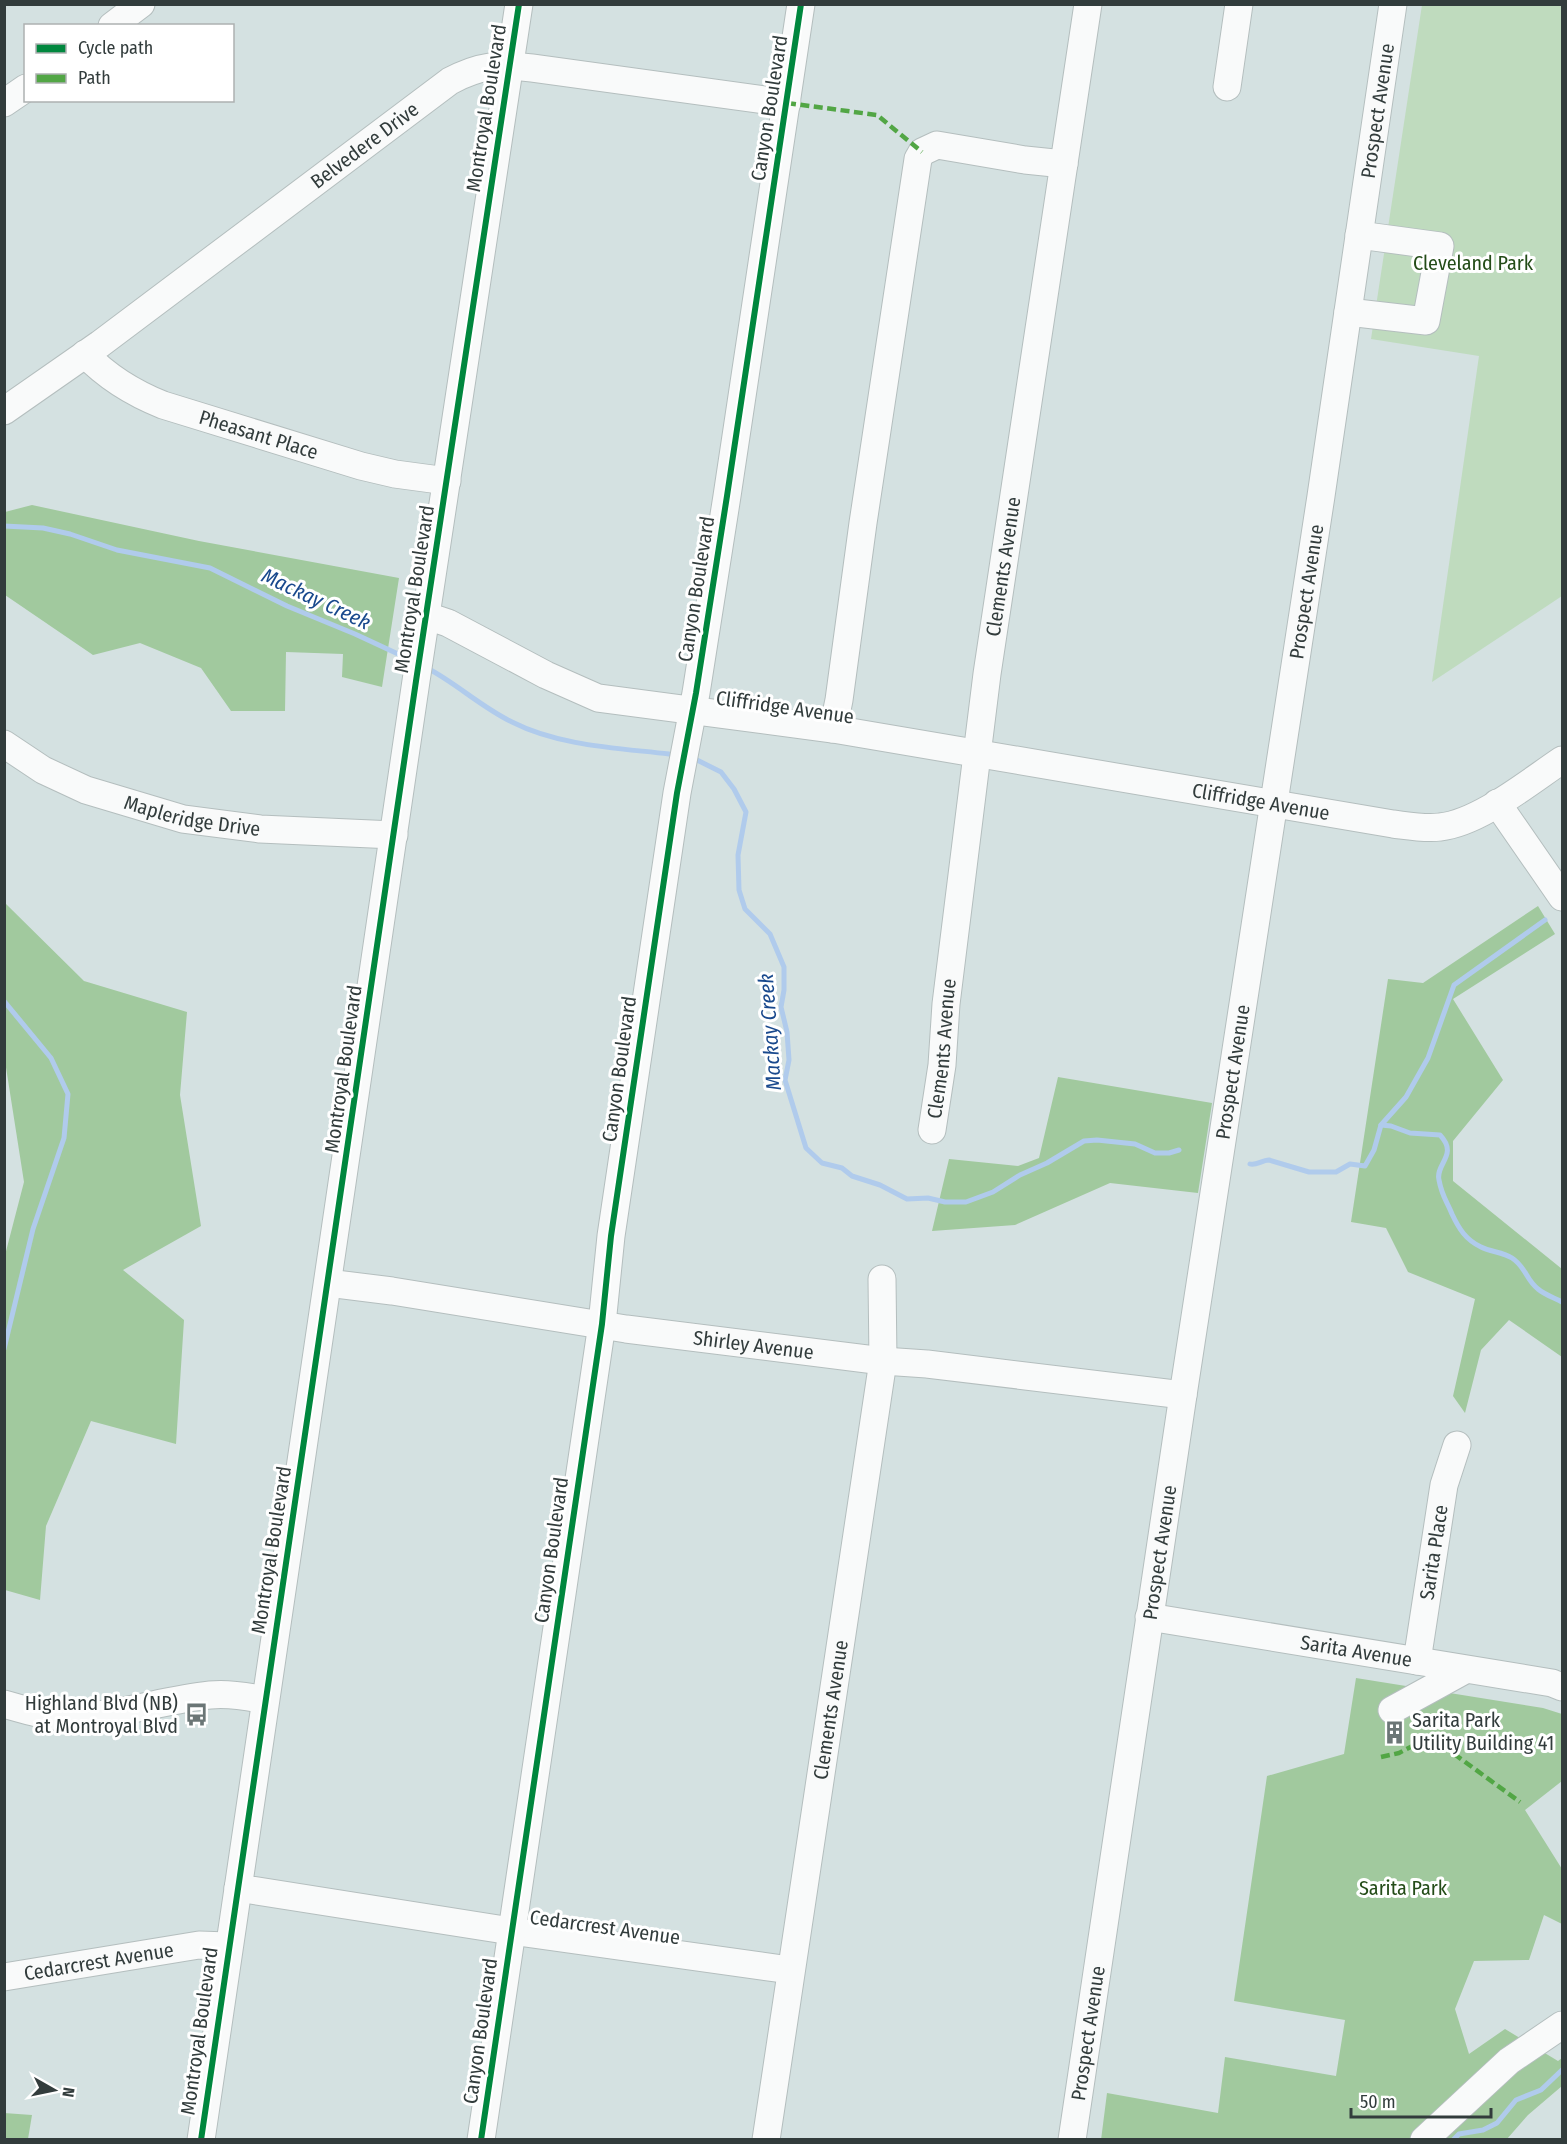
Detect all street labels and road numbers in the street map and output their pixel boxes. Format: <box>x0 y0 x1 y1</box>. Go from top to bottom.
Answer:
street label: Montroyal Boulevard <box>461 22 511 194</box>
street label: Canyon Boulevard <box>746 33 792 183</box>
street label: Prospect Avenue <box>1356 42 1399 180</box>
street label: Belvedere Drive <box>306 97 423 193</box>
street label: Pheasant Place <box>196 405 321 464</box>
street label: Clements Avenue <box>981 495 1026 638</box>
street label: Montroyal Boulevard <box>389 503 439 675</box>
street label: Canyon Boulevard <box>673 514 719 664</box>
street label: Prospect Avenue <box>1284 523 1329 661</box>
street label: Cliffridge Avenue <box>714 685 856 729</box>
street label: Cliffridge Avenue <box>1190 778 1332 825</box>
street label: Mapleridge Drive <box>121 790 262 841</box>
street label: Clements Avenue <box>922 977 961 1120</box>
street label: Montroyal Boulevard <box>319 983 367 1155</box>
street label: Canyon Boulevard <box>597 994 641 1144</box>
street label: Prospect Avenue <box>1210 1003 1255 1141</box>
street label: Shirley Avenue <box>692 1325 815 1364</box>
street label: Montroyal Boulevard <box>246 1464 296 1636</box>
street label: Canyon Boulevard <box>529 1475 573 1625</box>
street label: Prospect Avenue <box>1138 1483 1181 1622</box>
street label: Sarita Place <box>1415 1503 1453 1602</box>
street label: Sarita Avenue <box>1299 1630 1414 1672</box>
street label: Clements Avenue <box>808 1638 853 1781</box>
street label: Cedarcrest Avenue <box>528 1905 682 1949</box>
street label: Cedarcrest Avenue <box>22 1937 175 1986</box>
street label: Montroyal Boulevard <box>175 1945 223 2117</box>
street label: Canyon Boulevard <box>458 1956 502 2106</box>
street label: Prospect Avenue <box>1066 1964 1110 2102</box>

